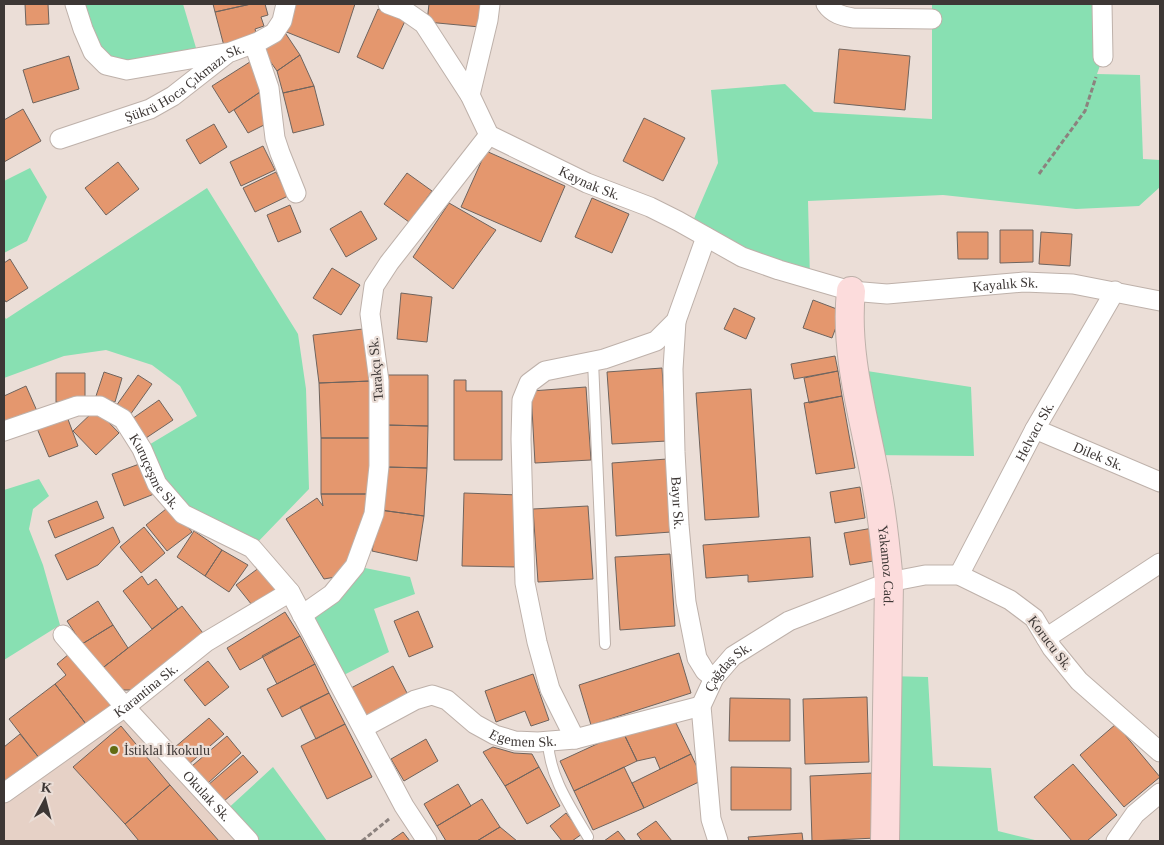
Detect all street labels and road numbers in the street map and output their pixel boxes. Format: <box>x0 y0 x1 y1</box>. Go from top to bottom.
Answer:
street label: Şükrü Hoca Çıkmazı Sk. <box>122 40 246 124</box>
street label: Kaynak Sk. <box>557 163 623 203</box>
street label: Kayalık Sk. <box>972 274 1039 294</box>
street label: Tarakçı Sk. <box>366 337 386 401</box>
street label: Helvacı Sk. <box>1012 399 1057 464</box>
street label: Kuruçeşme Sk. <box>127 431 183 512</box>
street label: Dilek Sk. <box>1071 439 1126 473</box>
street label: Bayır Sk. <box>669 476 687 530</box>
street label: Yakamoz Cad. <box>875 524 897 607</box>
street label: Korucu Sk. <box>1025 613 1075 673</box>
street label: Çağdaş Sk. <box>701 639 754 694</box>
street label: Karantina Sk. <box>111 660 180 720</box>
street label: Egemen Sk. <box>487 726 557 750</box>
street label: Okulak Sk. <box>180 768 234 824</box>

